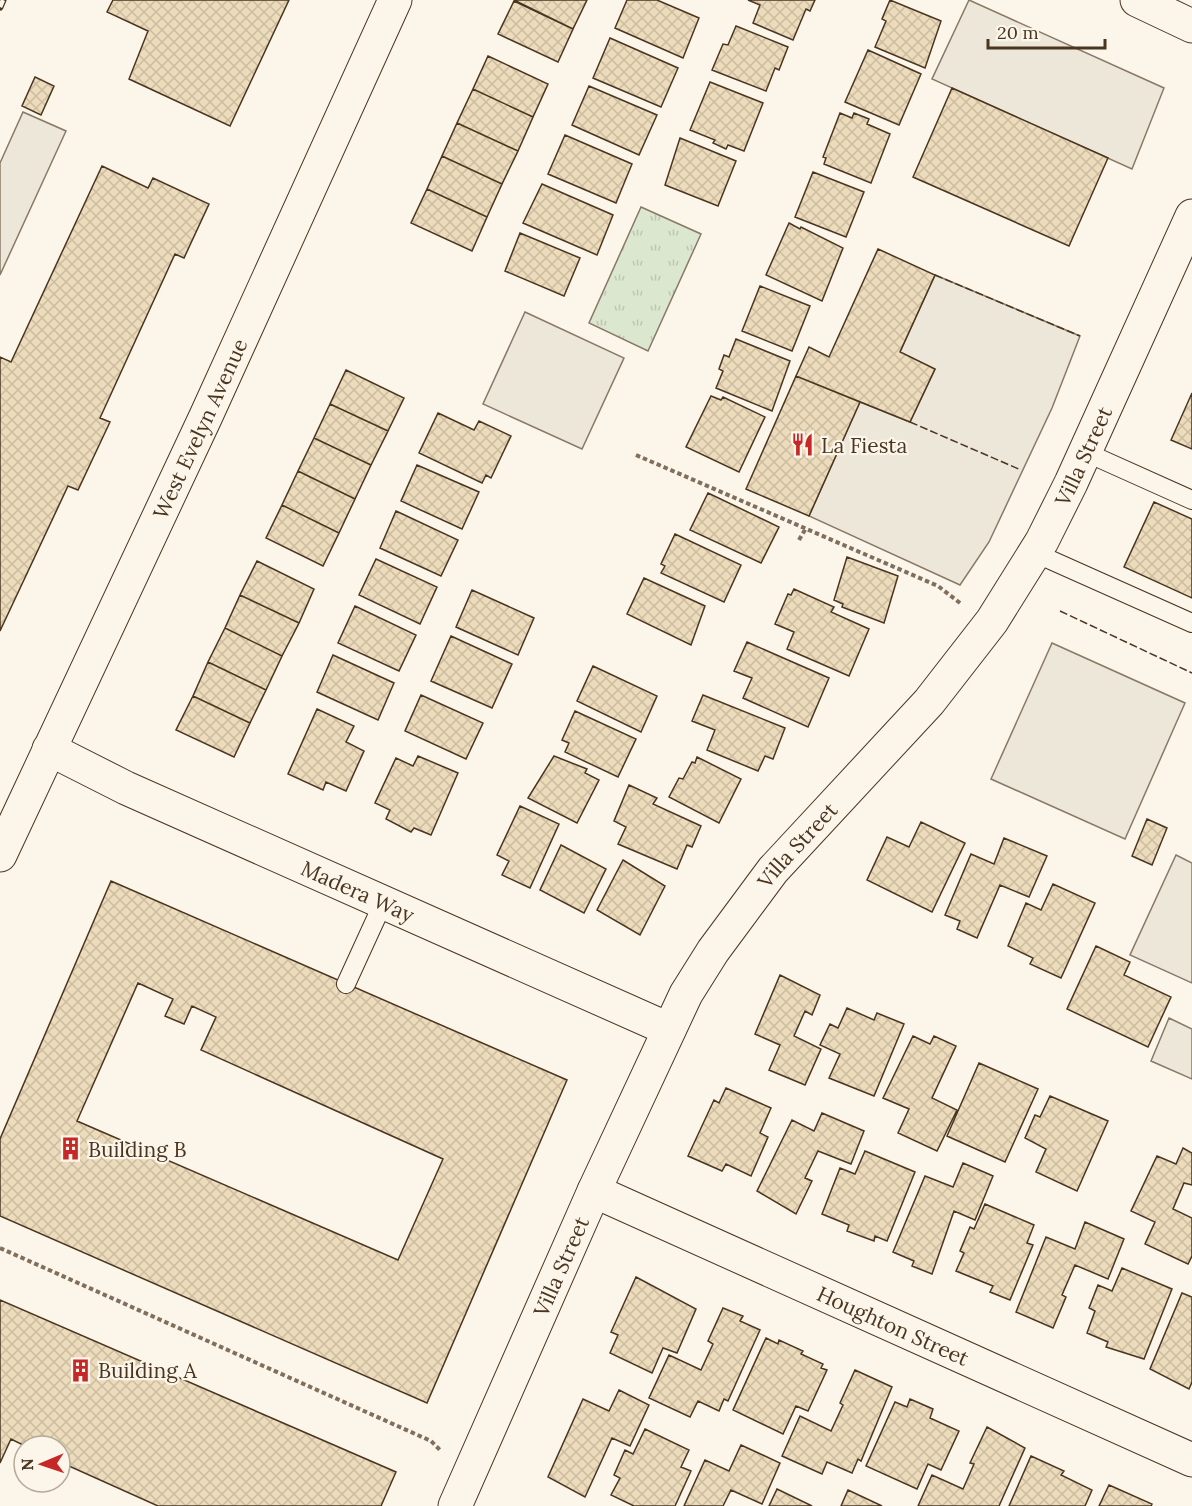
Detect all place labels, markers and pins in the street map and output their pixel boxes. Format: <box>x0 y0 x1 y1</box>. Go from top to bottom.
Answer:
restaurant icon: La Fiesta <box>790 432 816 458</box>
place label: La Fiesta <box>821 432 907 459</box>
building icon: Building B <box>57 1136 83 1162</box>
place label: Building B <box>88 1136 186 1163</box>
building icon: Building A <box>67 1357 93 1383</box>
place label: Building A <box>98 1357 197 1384</box>

